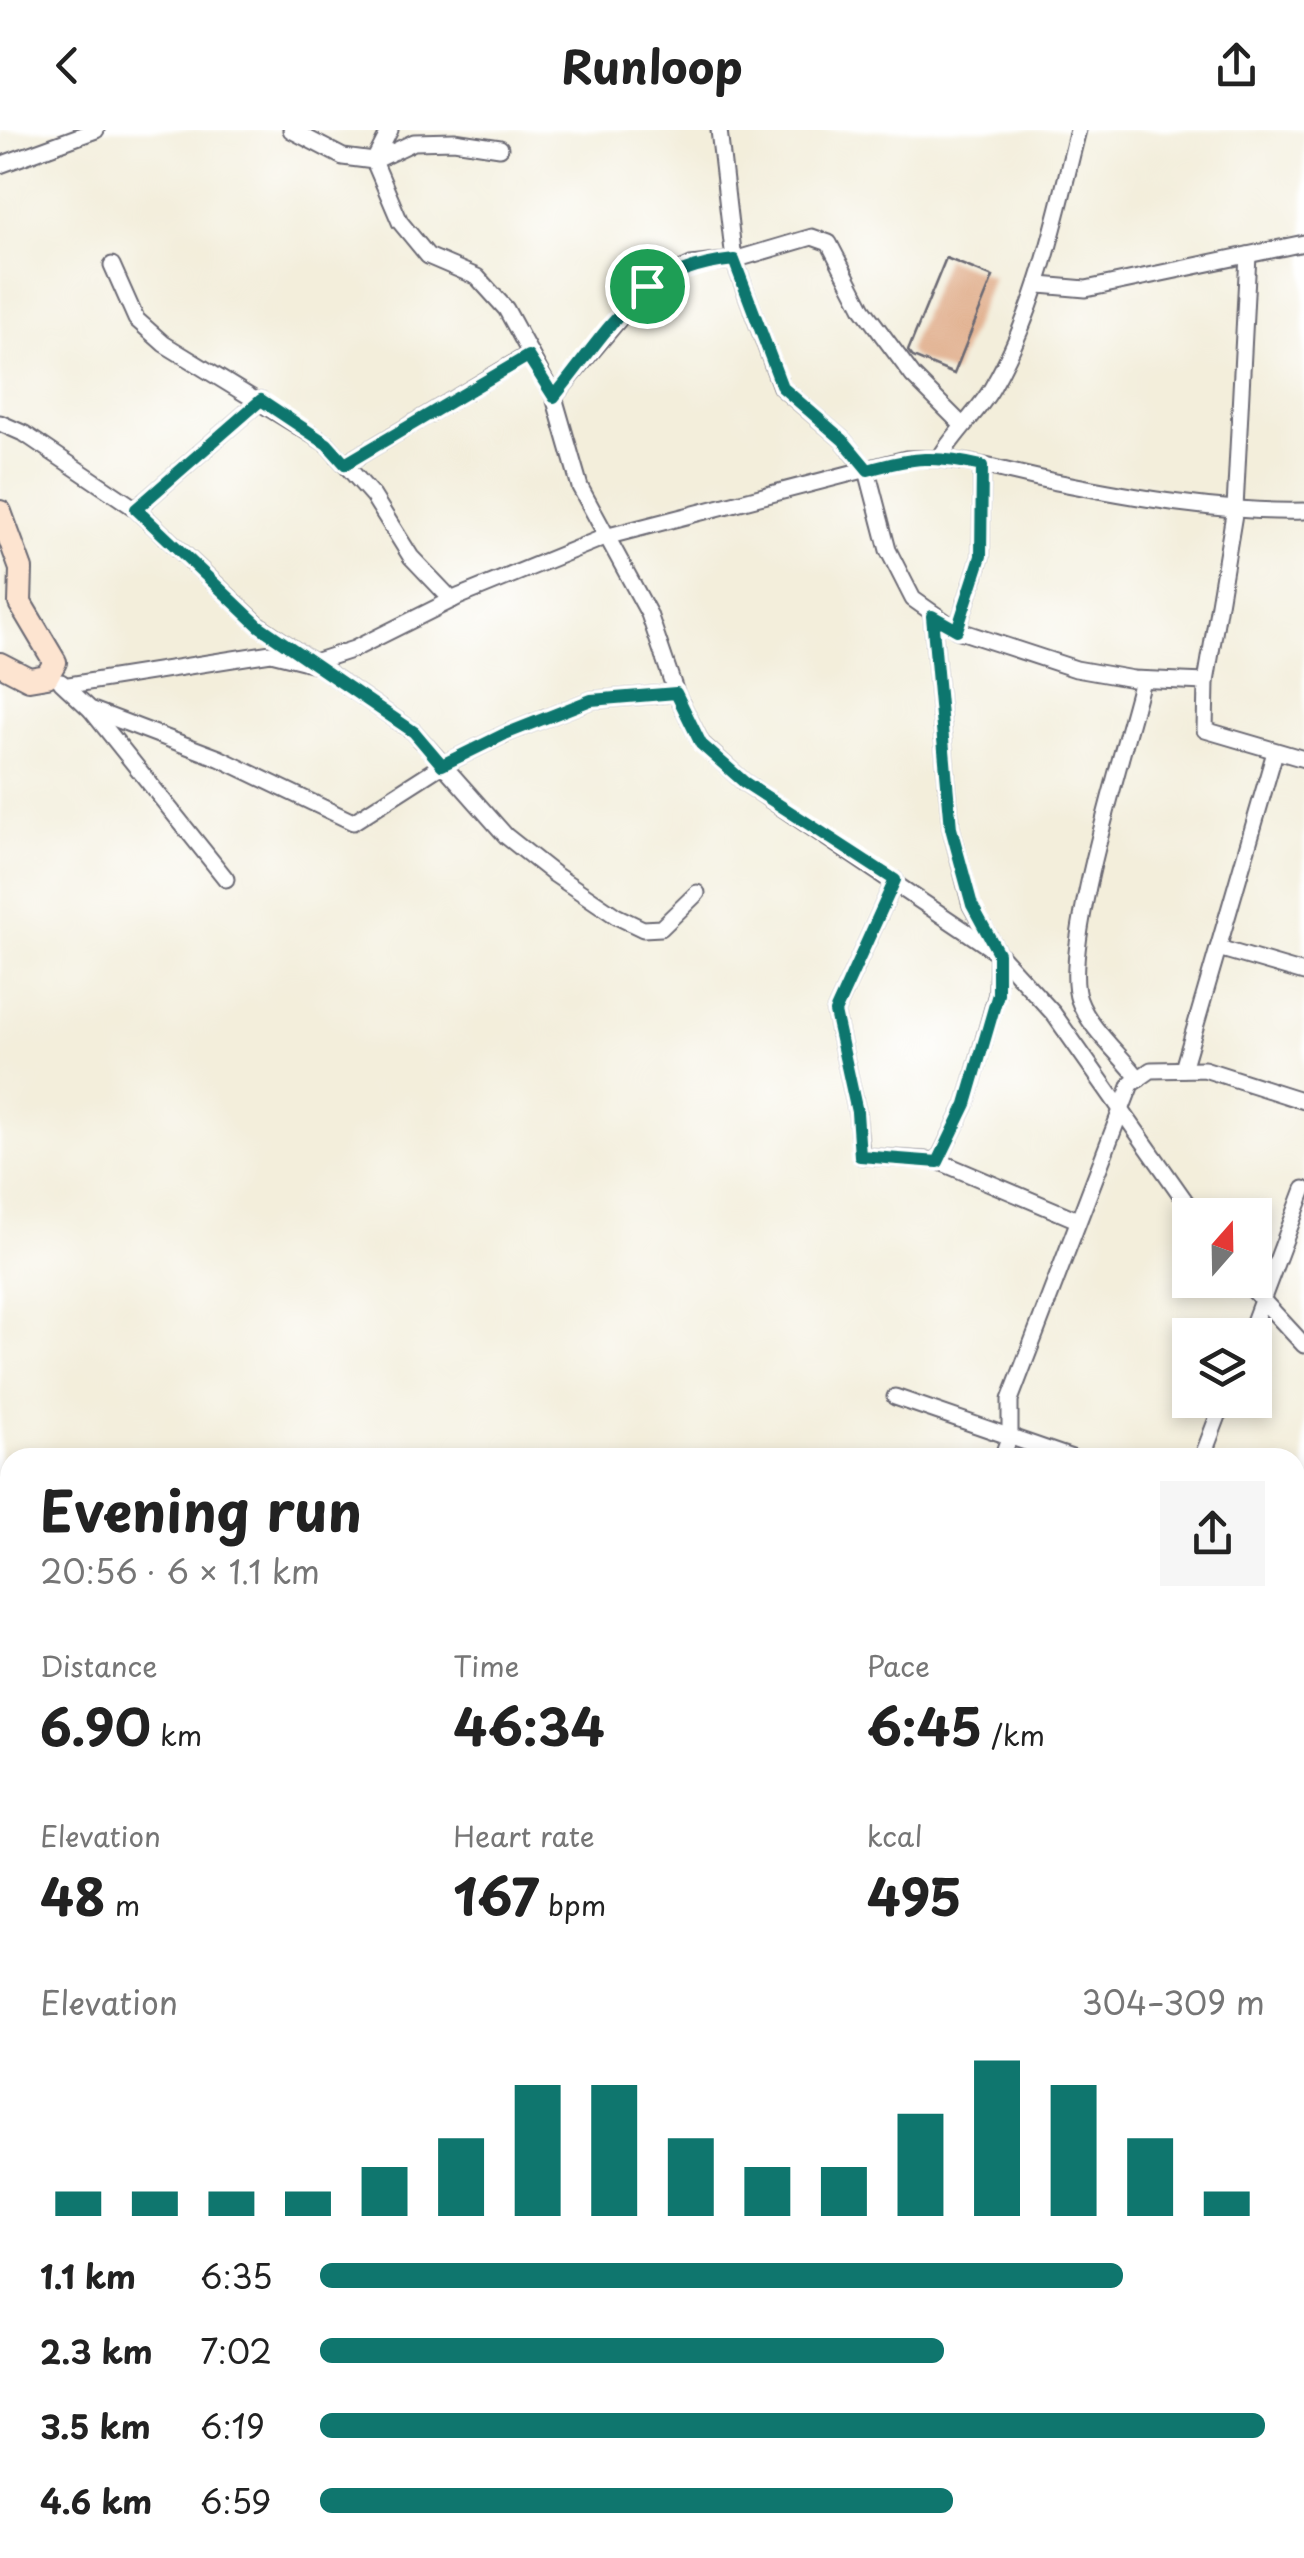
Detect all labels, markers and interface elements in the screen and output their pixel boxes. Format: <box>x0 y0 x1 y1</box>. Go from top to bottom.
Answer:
text: Runloop <box>561 31 743 99</box>
icon: back <box>40 38 95 93</box>
icon: share <box>1209 38 1264 93</box>
pin <box>605 244 690 329</box>
icon: arrive <box>620 259 675 314</box>
north arrow <box>1172 1198 1272 1298</box>
map controls <box>1172 1198 1272 1418</box>
button: layers <box>1172 1318 1272 1418</box>
text: Evening run <box>40 1468 362 1551</box>
button: share <box>1160 1481 1265 1586</box>
text: 20:56 · 6 × 1.1 km <box>40 1547 320 1595</box>
text: Distance <box>40 1644 158 1687</box>
text: Time <box>453 1644 520 1687</box>
text: Pace <box>867 1644 930 1687</box>
text: 6.90 <box>40 1687 151 1763</box>
text: 46:34 <box>453 1687 605 1763</box>
text: 6:45 <box>867 1687 982 1763</box>
text: km <box>151 1713 202 1756</box>
text: /km <box>982 1713 1045 1756</box>
text: Elevation <box>40 1814 161 1857</box>
text: Heart rate <box>453 1814 595 1857</box>
text: kcal <box>867 1814 923 1857</box>
text: 48 <box>40 1857 106 1933</box>
text: 167 <box>453 1857 539 1933</box>
text: 495 <box>867 1857 962 1933</box>
text: m <box>106 1883 140 1926</box>
text: bpm <box>539 1883 606 1926</box>
text: Elevation <box>40 1978 178 2026</box>
text: 304–309 m <box>1082 1978 1265 2026</box>
text: 1.1 km <box>40 2252 136 2300</box>
text: 6:35 <box>200 2252 273 2300</box>
text: 2.3 km <box>40 2327 153 2375</box>
text: 7:02 <box>200 2327 272 2375</box>
text: 3.5 km <box>40 2402 151 2450</box>
text: 6:19 <box>200 2402 265 2450</box>
text: 4.6 km <box>40 2477 152 2525</box>
text: 6:59 <box>200 2477 272 2525</box>

